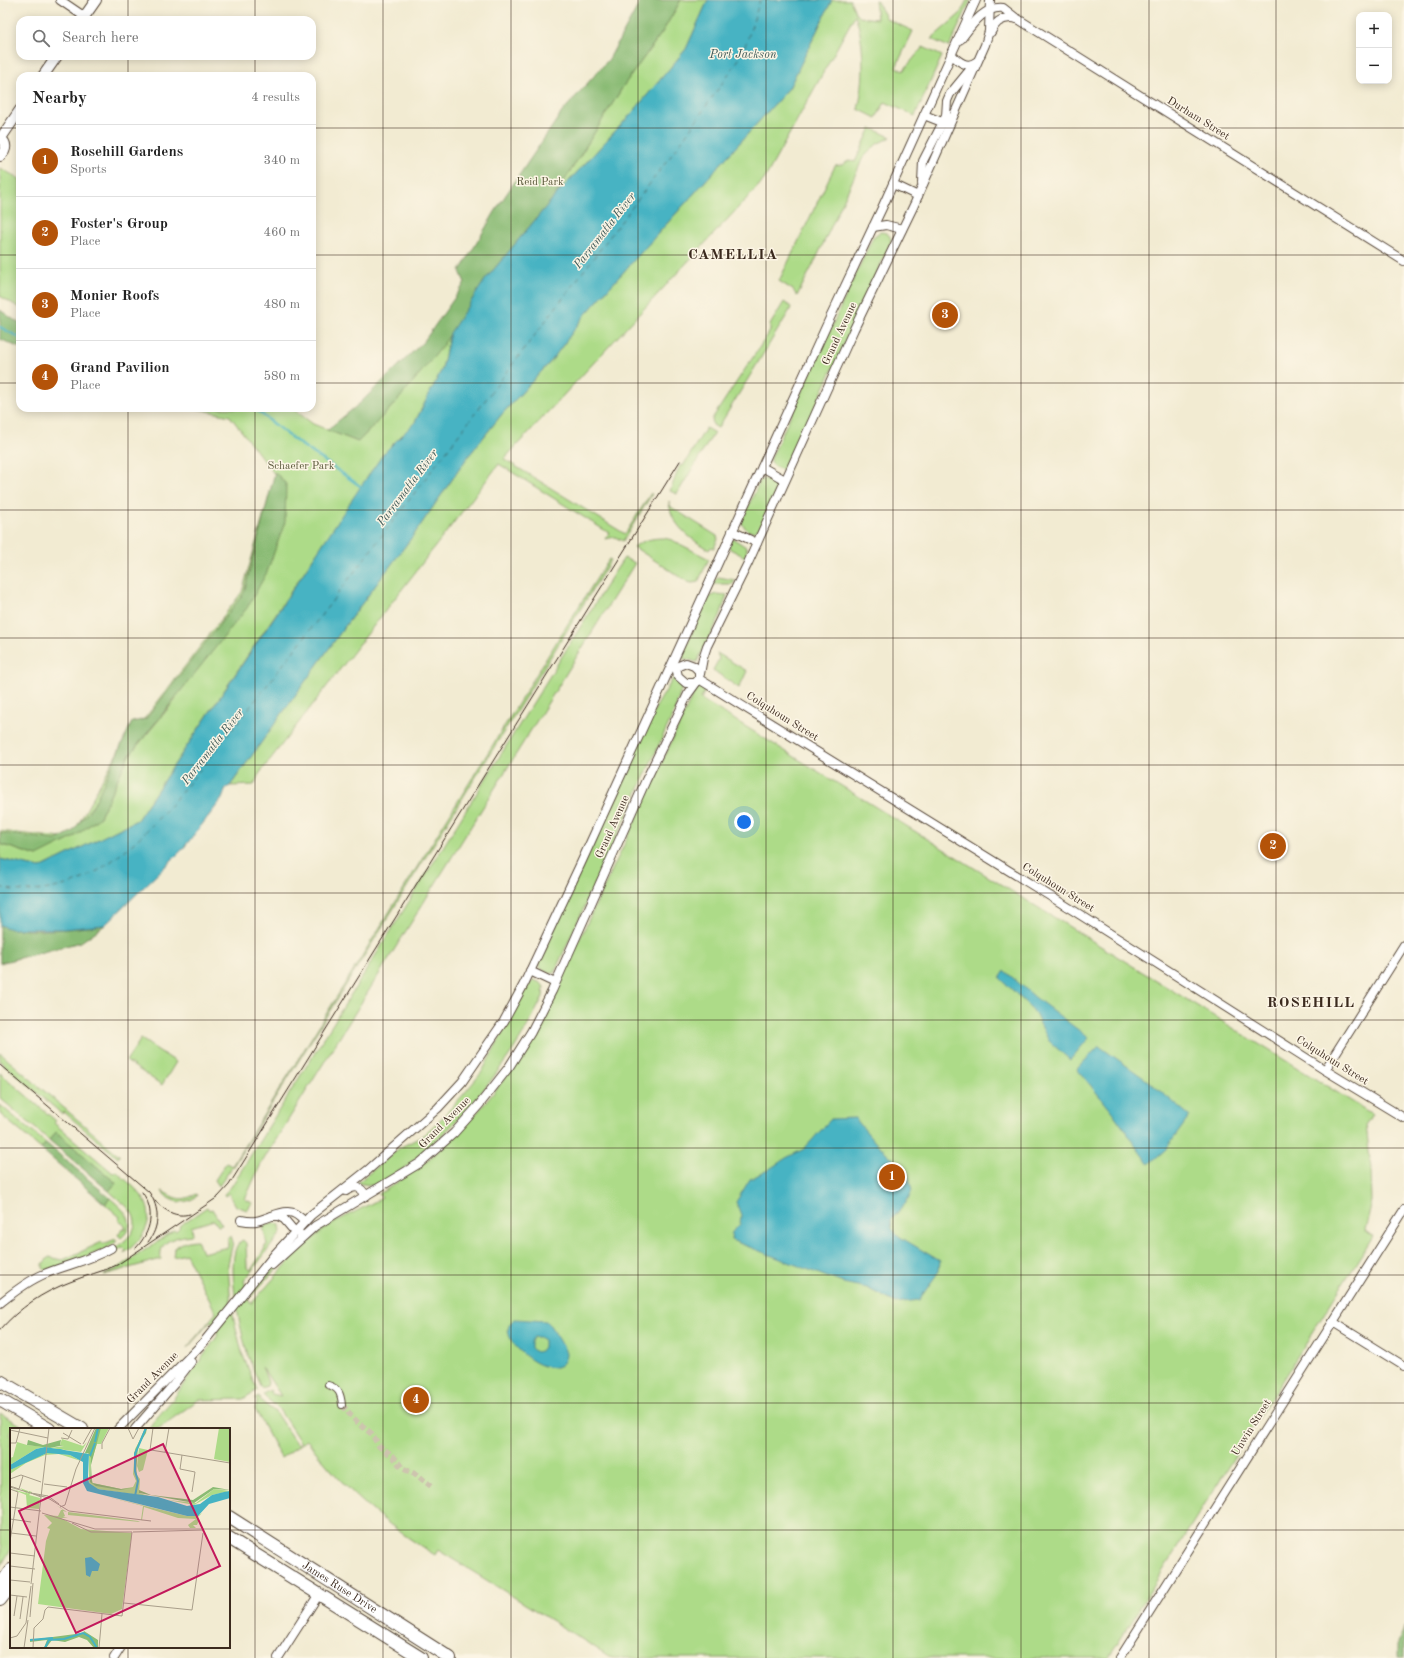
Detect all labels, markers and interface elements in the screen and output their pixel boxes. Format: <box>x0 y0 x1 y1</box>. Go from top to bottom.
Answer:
map controls <box>1356 12 1392 84</box>
button: + <box>1356 12 1392 48</box>
search box <box>16 16 316 60</box>
icon: search <box>30 27 52 49</box>
text: Search here <box>62 31 139 46</box>
button: − <box>1356 48 1392 84</box>
water label: Port Jackson <box>708 49 777 61</box>
text: Nearby <box>32 90 87 107</box>
text: 4 results <box>251 91 300 104</box>
street label: Durham Street <box>1165 95 1231 143</box>
text: Rosehill Gardens <box>70 145 183 160</box>
text: 1 <box>41 154 49 167</box>
text: 340 m <box>263 154 300 167</box>
text: Sports <box>70 163 107 176</box>
park label: Reid Park <box>516 177 564 188</box>
water label: Parramatta River <box>571 190 639 272</box>
text: Foster's Group <box>70 217 168 232</box>
text: 2 <box>41 226 49 239</box>
text: 460 m <box>263 226 300 239</box>
text: Place <box>70 235 100 248</box>
district label: CAMELLIA <box>688 248 778 263</box>
text: Monier Roofs <box>70 289 159 304</box>
text: 3 <box>41 298 49 311</box>
text: 480 m <box>263 298 300 311</box>
pin: 3 <box>932 300 958 330</box>
street label: Grand Avenue <box>821 301 859 367</box>
text: Place <box>70 307 100 320</box>
text: Grand Pavilion <box>70 361 170 376</box>
text: 4 <box>41 370 49 383</box>
text: 580 m <box>263 370 300 383</box>
text: Place <box>70 379 100 392</box>
water label: Parramatta River <box>375 447 441 529</box>
park label: Schaefer Park <box>267 461 335 472</box>
street label: Colquhoun Street <box>744 690 820 744</box>
water label: Parramatta River <box>179 706 247 788</box>
street label: Grand Avenue <box>594 794 632 860</box>
your location <box>734 812 754 832</box>
pin: 2 <box>1260 831 1286 861</box>
street label: Colquhoun Street <box>1020 861 1096 915</box>
district label: ROSEHILL <box>1267 996 1355 1011</box>
street label: Colquhoun Street <box>1294 1034 1370 1088</box>
street label: Grand Avenue <box>417 1095 473 1151</box>
pin: 1 <box>879 1162 905 1192</box>
street label: Grand Avenue <box>125 1350 181 1406</box>
pin: 4 <box>403 1385 429 1415</box>
street label: Unwin Street <box>1230 1398 1274 1458</box>
inset map <box>10 1428 230 1648</box>
street label: James Ruse Drive <box>300 1560 379 1615</box>

